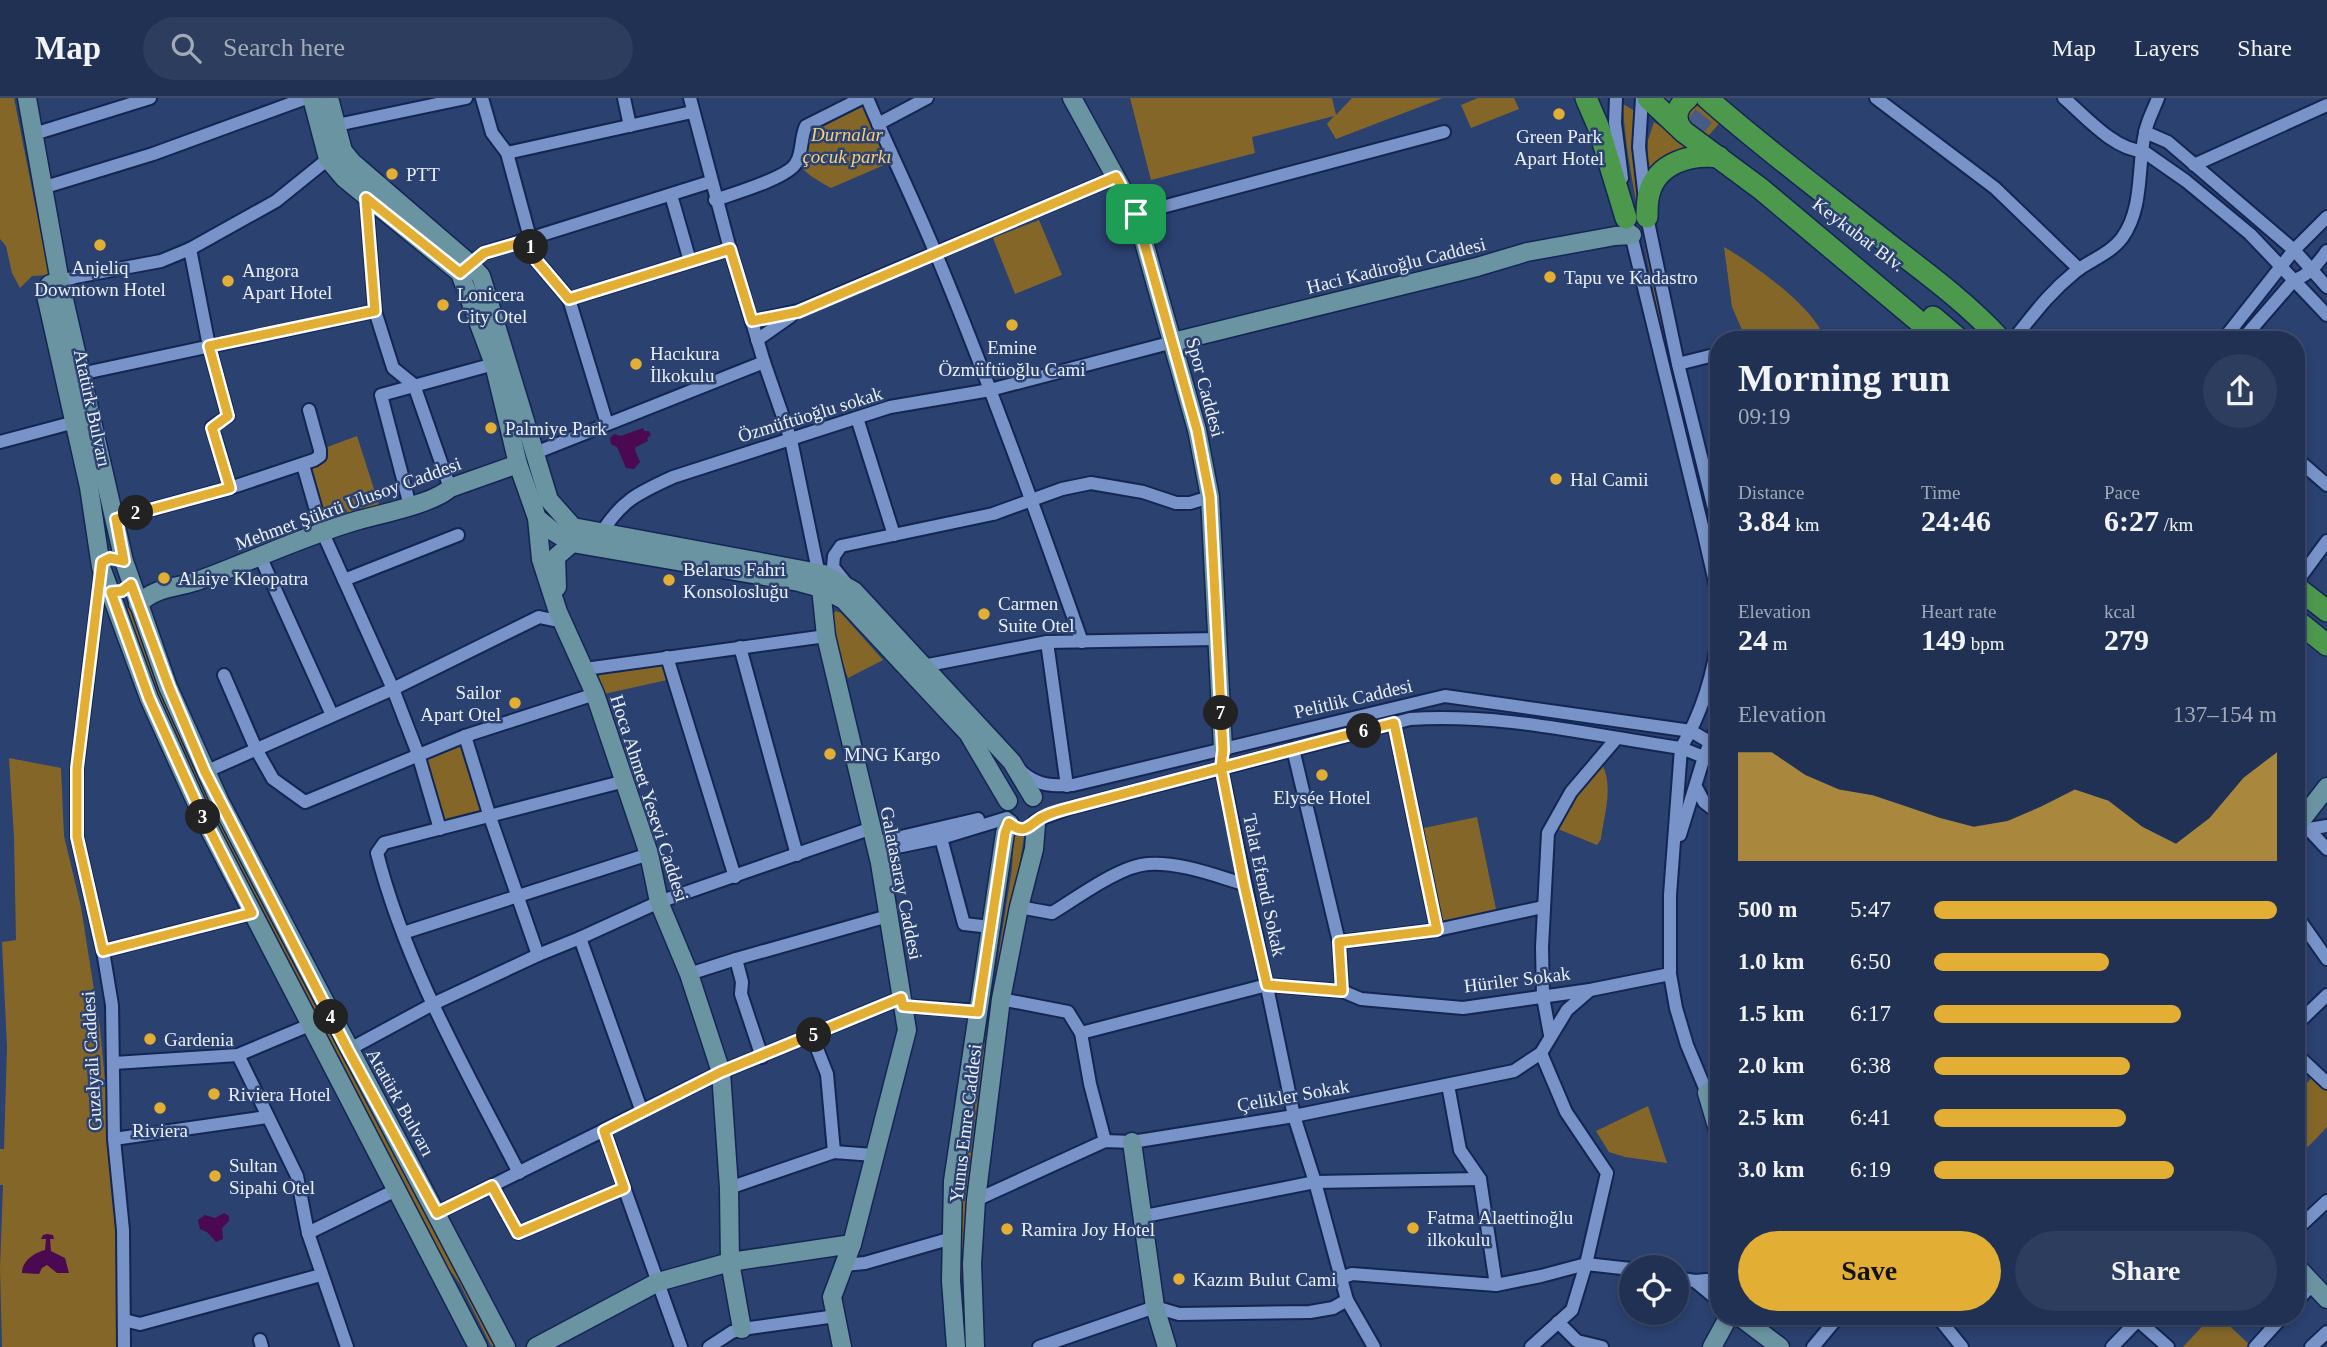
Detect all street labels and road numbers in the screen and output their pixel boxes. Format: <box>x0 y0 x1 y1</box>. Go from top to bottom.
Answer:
street label: Keykubat Blv. <box>1809 193 1909 276</box>
street label: Haci Kadiroğlu Caddesi <box>1304 233 1488 298</box>
street label: Spor Caddesi <box>1182 335 1229 439</box>
street label: Atatürk Bulvarı <box>70 347 115 469</box>
street label: Özmüftüoğlu sokak <box>735 382 886 447</box>
street label: Mehmet Şükrü Ulusoy Caddesi <box>232 453 464 554</box>
street label: Pelitlik Caddesi <box>1292 675 1414 722</box>
street label: Hoca Ahmet Yesevi Caddesi <box>606 692 693 904</box>
street label: Galatasaray Caddesi <box>876 805 927 961</box>
street label: Talat Efendi Sokak <box>1239 812 1290 959</box>
street label: Hüriler Sokak <box>1463 962 1572 996</box>
street label: Guzelyali Caddesi <box>77 991 106 1131</box>
street label: Yunus Emre Caddesi <box>945 1043 986 1203</box>
street label: Atatürk Bulvarı <box>362 1045 439 1160</box>
street label: Çelikler Sokak <box>1235 1075 1351 1116</box>

